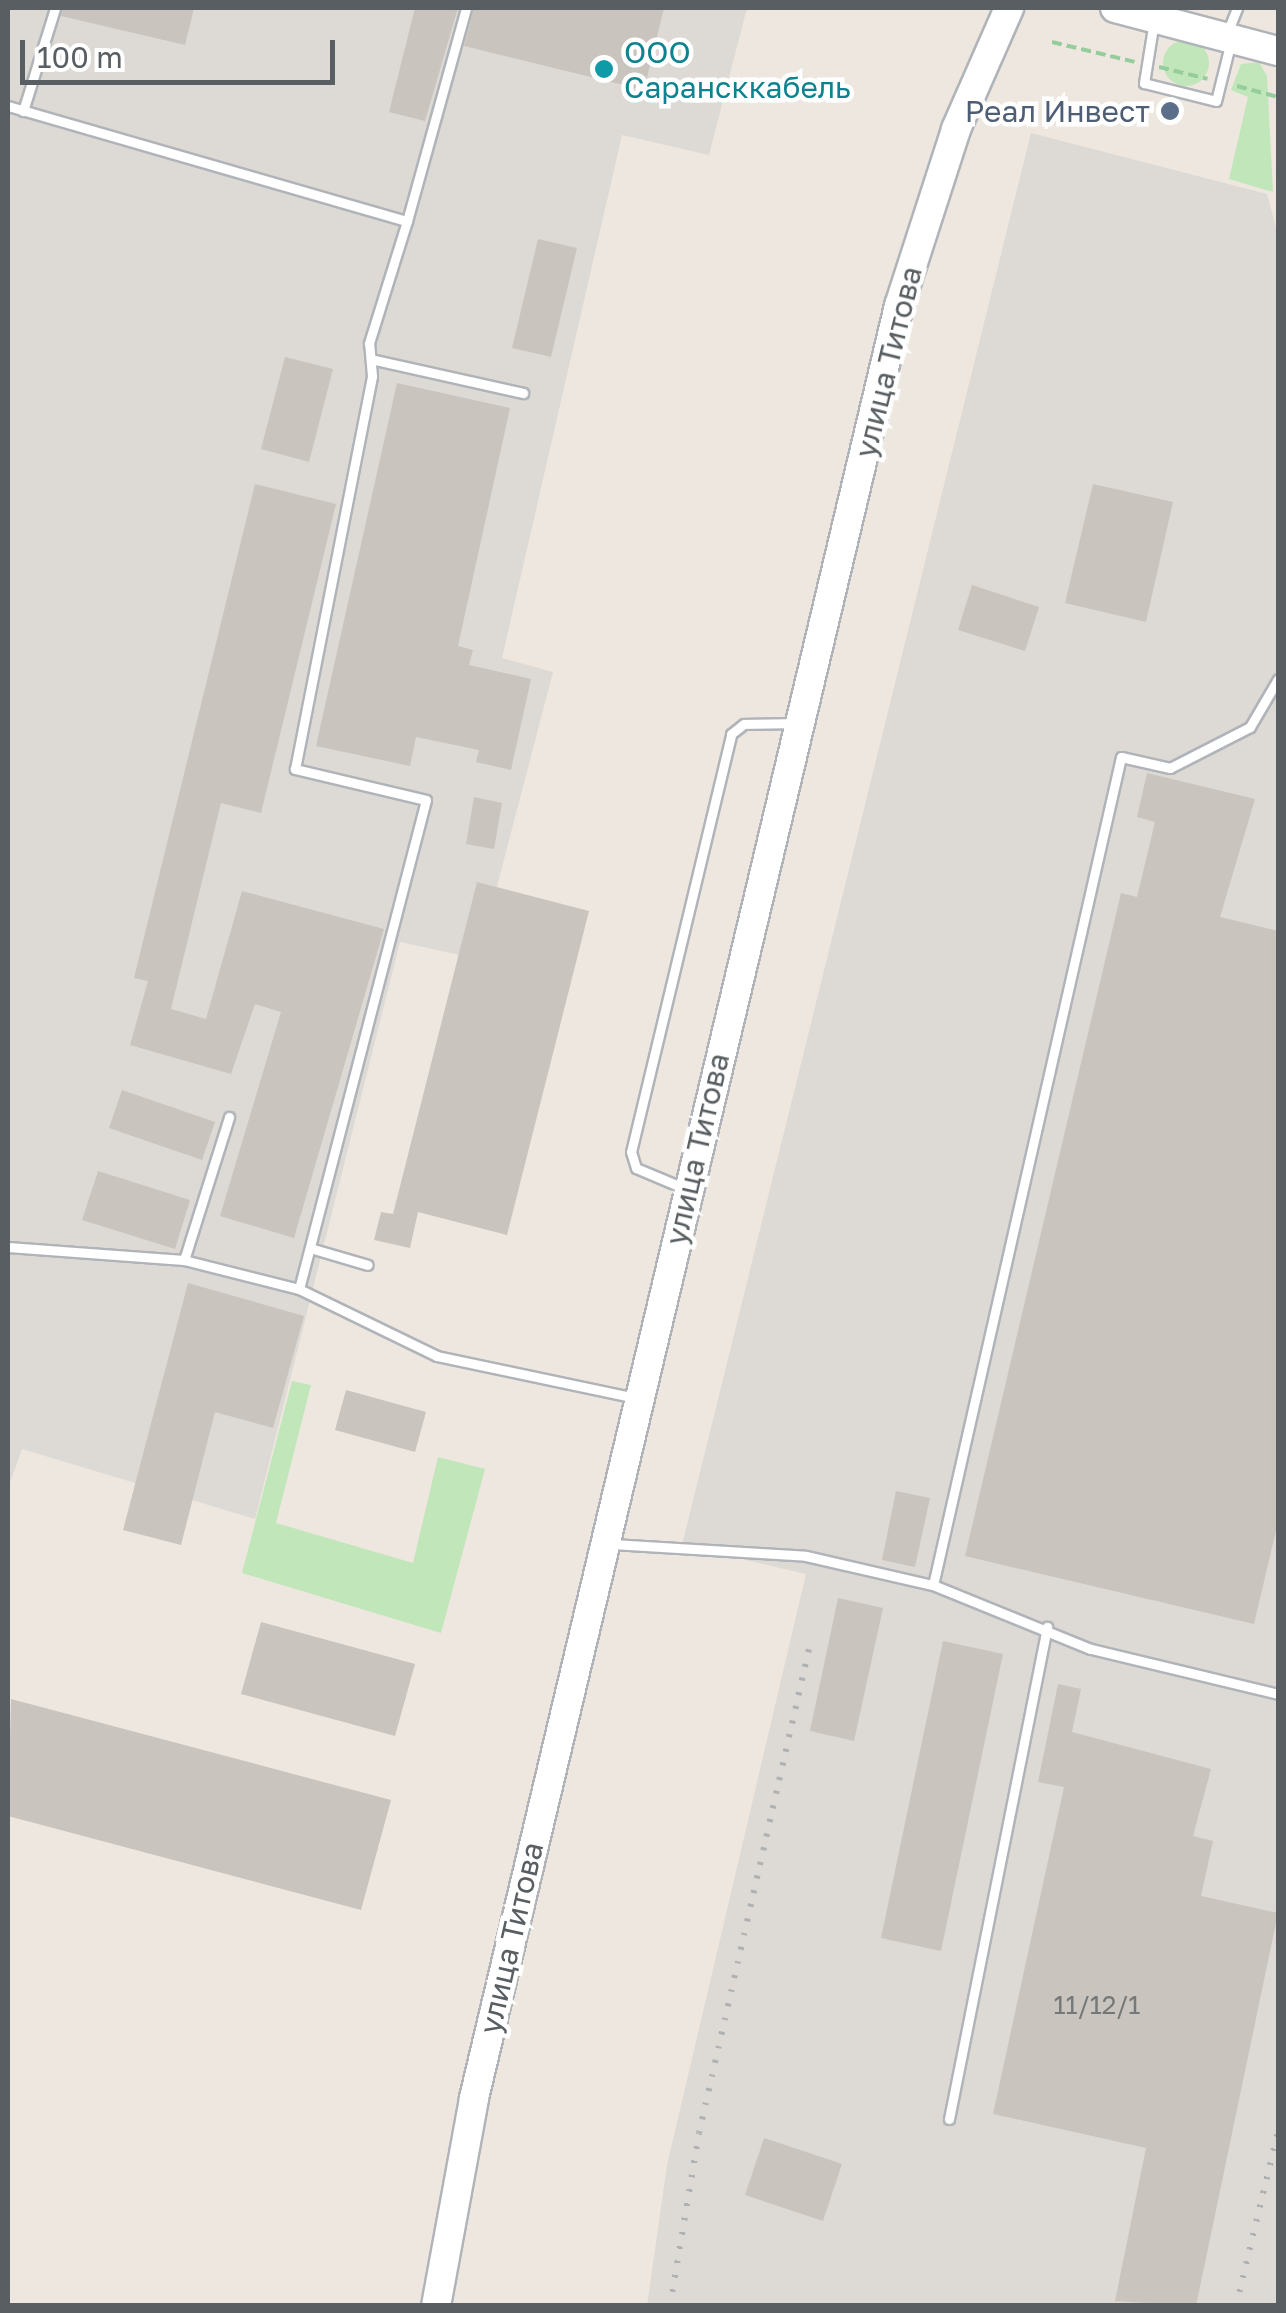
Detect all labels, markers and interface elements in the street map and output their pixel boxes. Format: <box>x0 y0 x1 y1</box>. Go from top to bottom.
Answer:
scale bar <box>25 20 340 82</box>
place label: ООО Сарансккабель <box>624 34 851 104</box>
text: 100 m <box>37 39 123 75</box>
marker: ООО Сарансккабель <box>593 58 615 80</box>
place label: Реал Инвест <box>965 93 1150 129</box>
marker: Реал Инвест <box>1159 100 1181 122</box>
street label: улица Титова <box>847 263 929 461</box>
street label: улица Титова <box>657 1050 737 1248</box>
street label: улица Титова <box>471 1839 551 2037</box>
house number: 11/12/1 <box>1054 1990 1140 2020</box>

